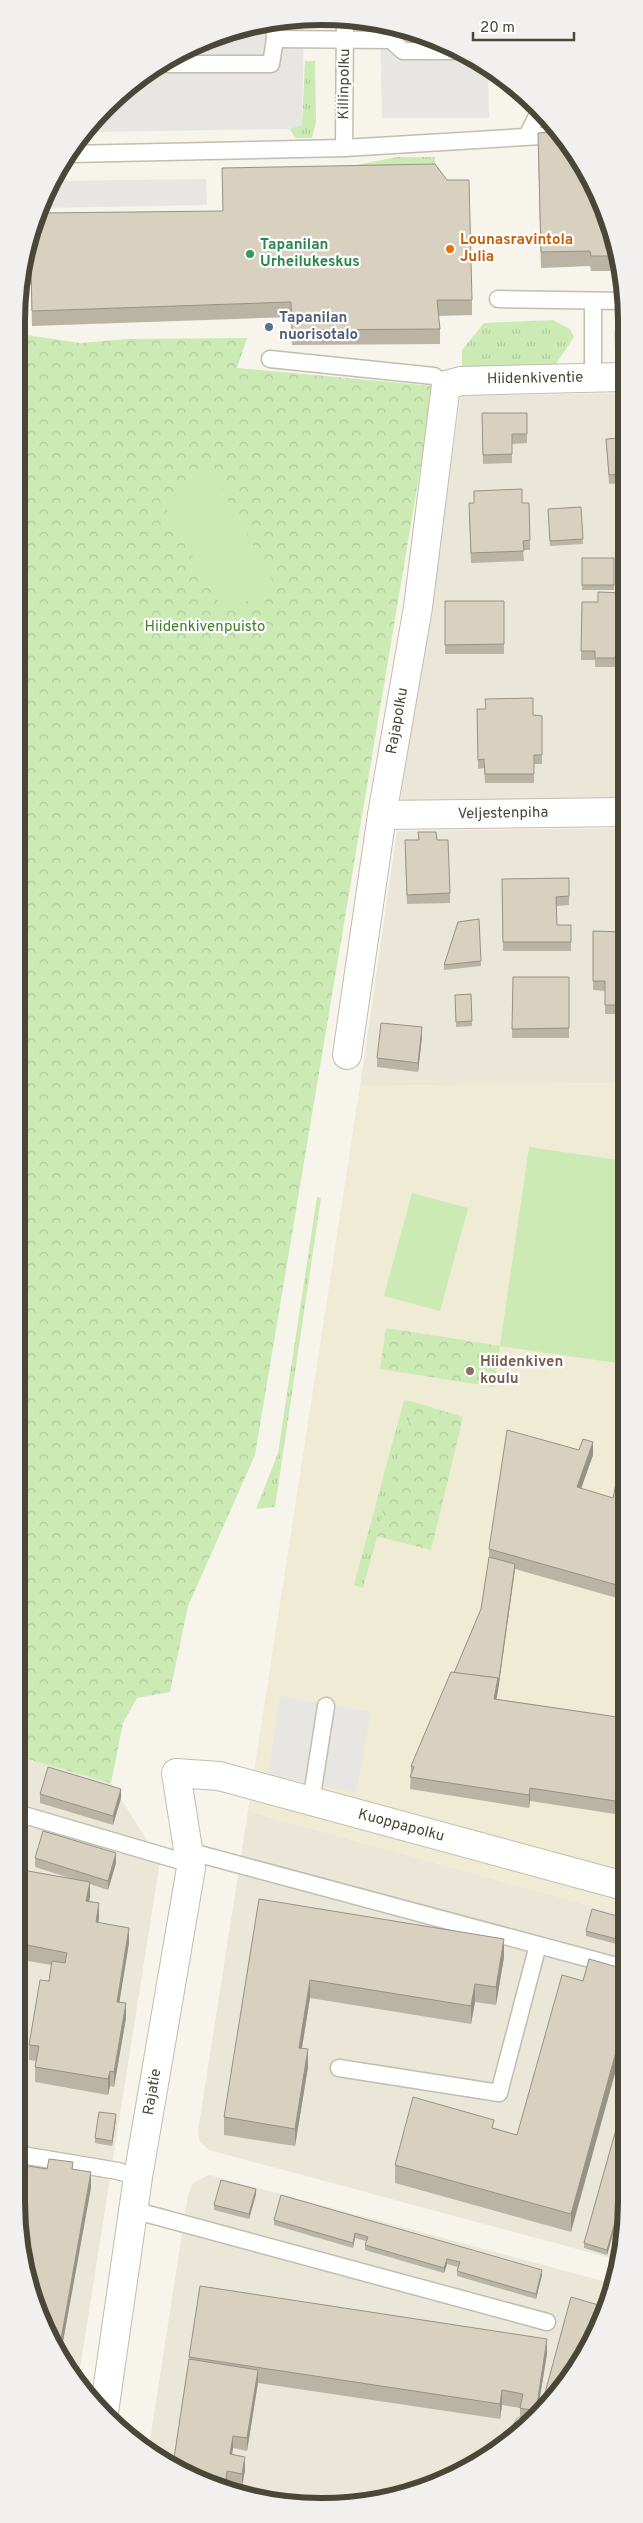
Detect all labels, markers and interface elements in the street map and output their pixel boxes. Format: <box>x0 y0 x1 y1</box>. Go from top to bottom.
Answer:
scale bar <box>473 10 574 42</box>
text: 20 m <box>480 19 515 38</box>
street label: Killinpolku <box>335 48 355 120</box>
place label: Lounasravintola Julia <box>460 231 573 267</box>
place label: Tapanilan Urheilukeskus <box>260 236 360 272</box>
marker: Lounasravintola Julia <box>444 243 456 255</box>
marker: Tapanilan Urheilukeskus <box>244 248 256 260</box>
place label: Tapanilan nuorisotalo <box>279 309 358 345</box>
marker: Tapanilan nuorisotalo <box>263 321 275 333</box>
street label: Hiidenkiventie <box>487 369 583 389</box>
park label: Hiidenkivenpuisto <box>145 618 265 637</box>
street label: Rajapolku <box>383 686 413 756</box>
street label: Veljestenpiha <box>458 804 548 824</box>
place label: Hiidenkiven koulu <box>480 1353 563 1389</box>
marker: Hiidenkiven koulu <box>464 1365 476 1377</box>
street label: Kuoppapolku <box>356 1805 446 1847</box>
street label: Rajatie <box>140 2067 166 2117</box>

